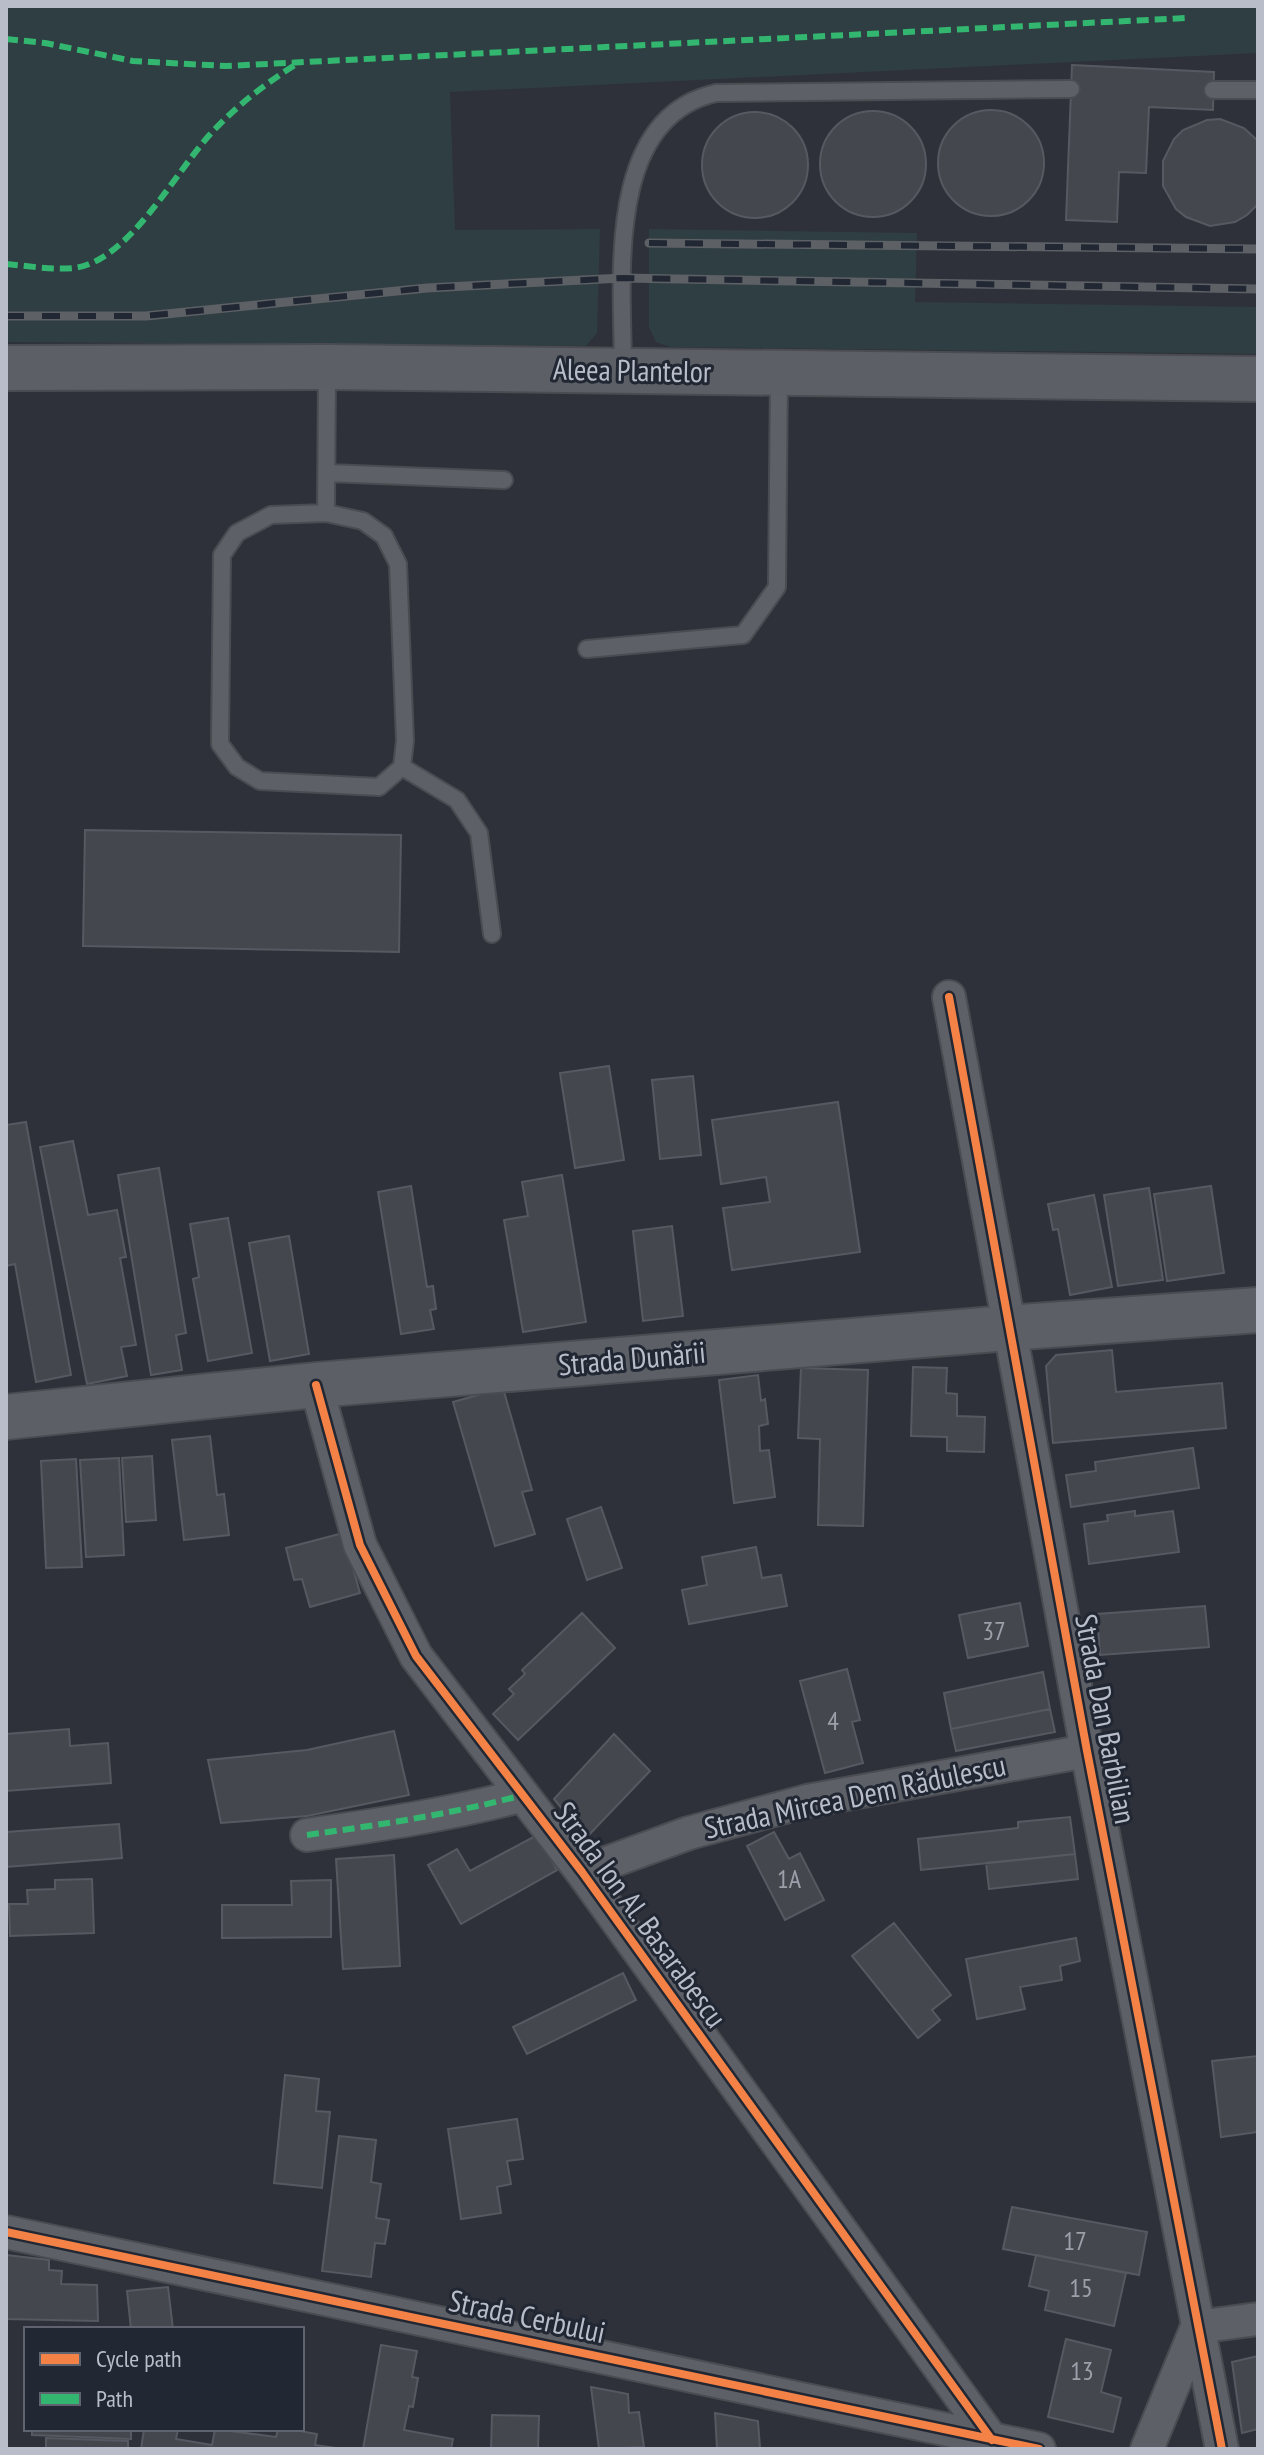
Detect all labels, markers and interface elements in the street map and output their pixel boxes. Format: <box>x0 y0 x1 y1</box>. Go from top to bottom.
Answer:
street label: Aleea Plantelor <box>553 349 712 390</box>
street label: Strada Dunării <box>557 1332 707 1383</box>
street label: Strada Dan Barbilian <box>1067 1611 1146 1827</box>
house number: 37 <box>982 1614 1006 1647</box>
house number: 4 <box>827 1704 839 1737</box>
street label: Strada Mircea Dem Rădulescu <box>700 1745 1009 1847</box>
street label: Strada Ion Al. Basarabescu <box>546 1793 736 2035</box>
house number: 1A <box>777 1862 802 1895</box>
house number: 17 <box>1063 2224 1087 2257</box>
house number: 15 <box>1069 2271 1093 2304</box>
street label: Strada Cerbului <box>446 2280 609 2351</box>
legend <box>24 2327 304 2431</box>
text: Cycle path <box>96 2343 182 2374</box>
house number: 13 <box>1070 2354 1094 2387</box>
text: Path <box>96 2383 133 2414</box>

